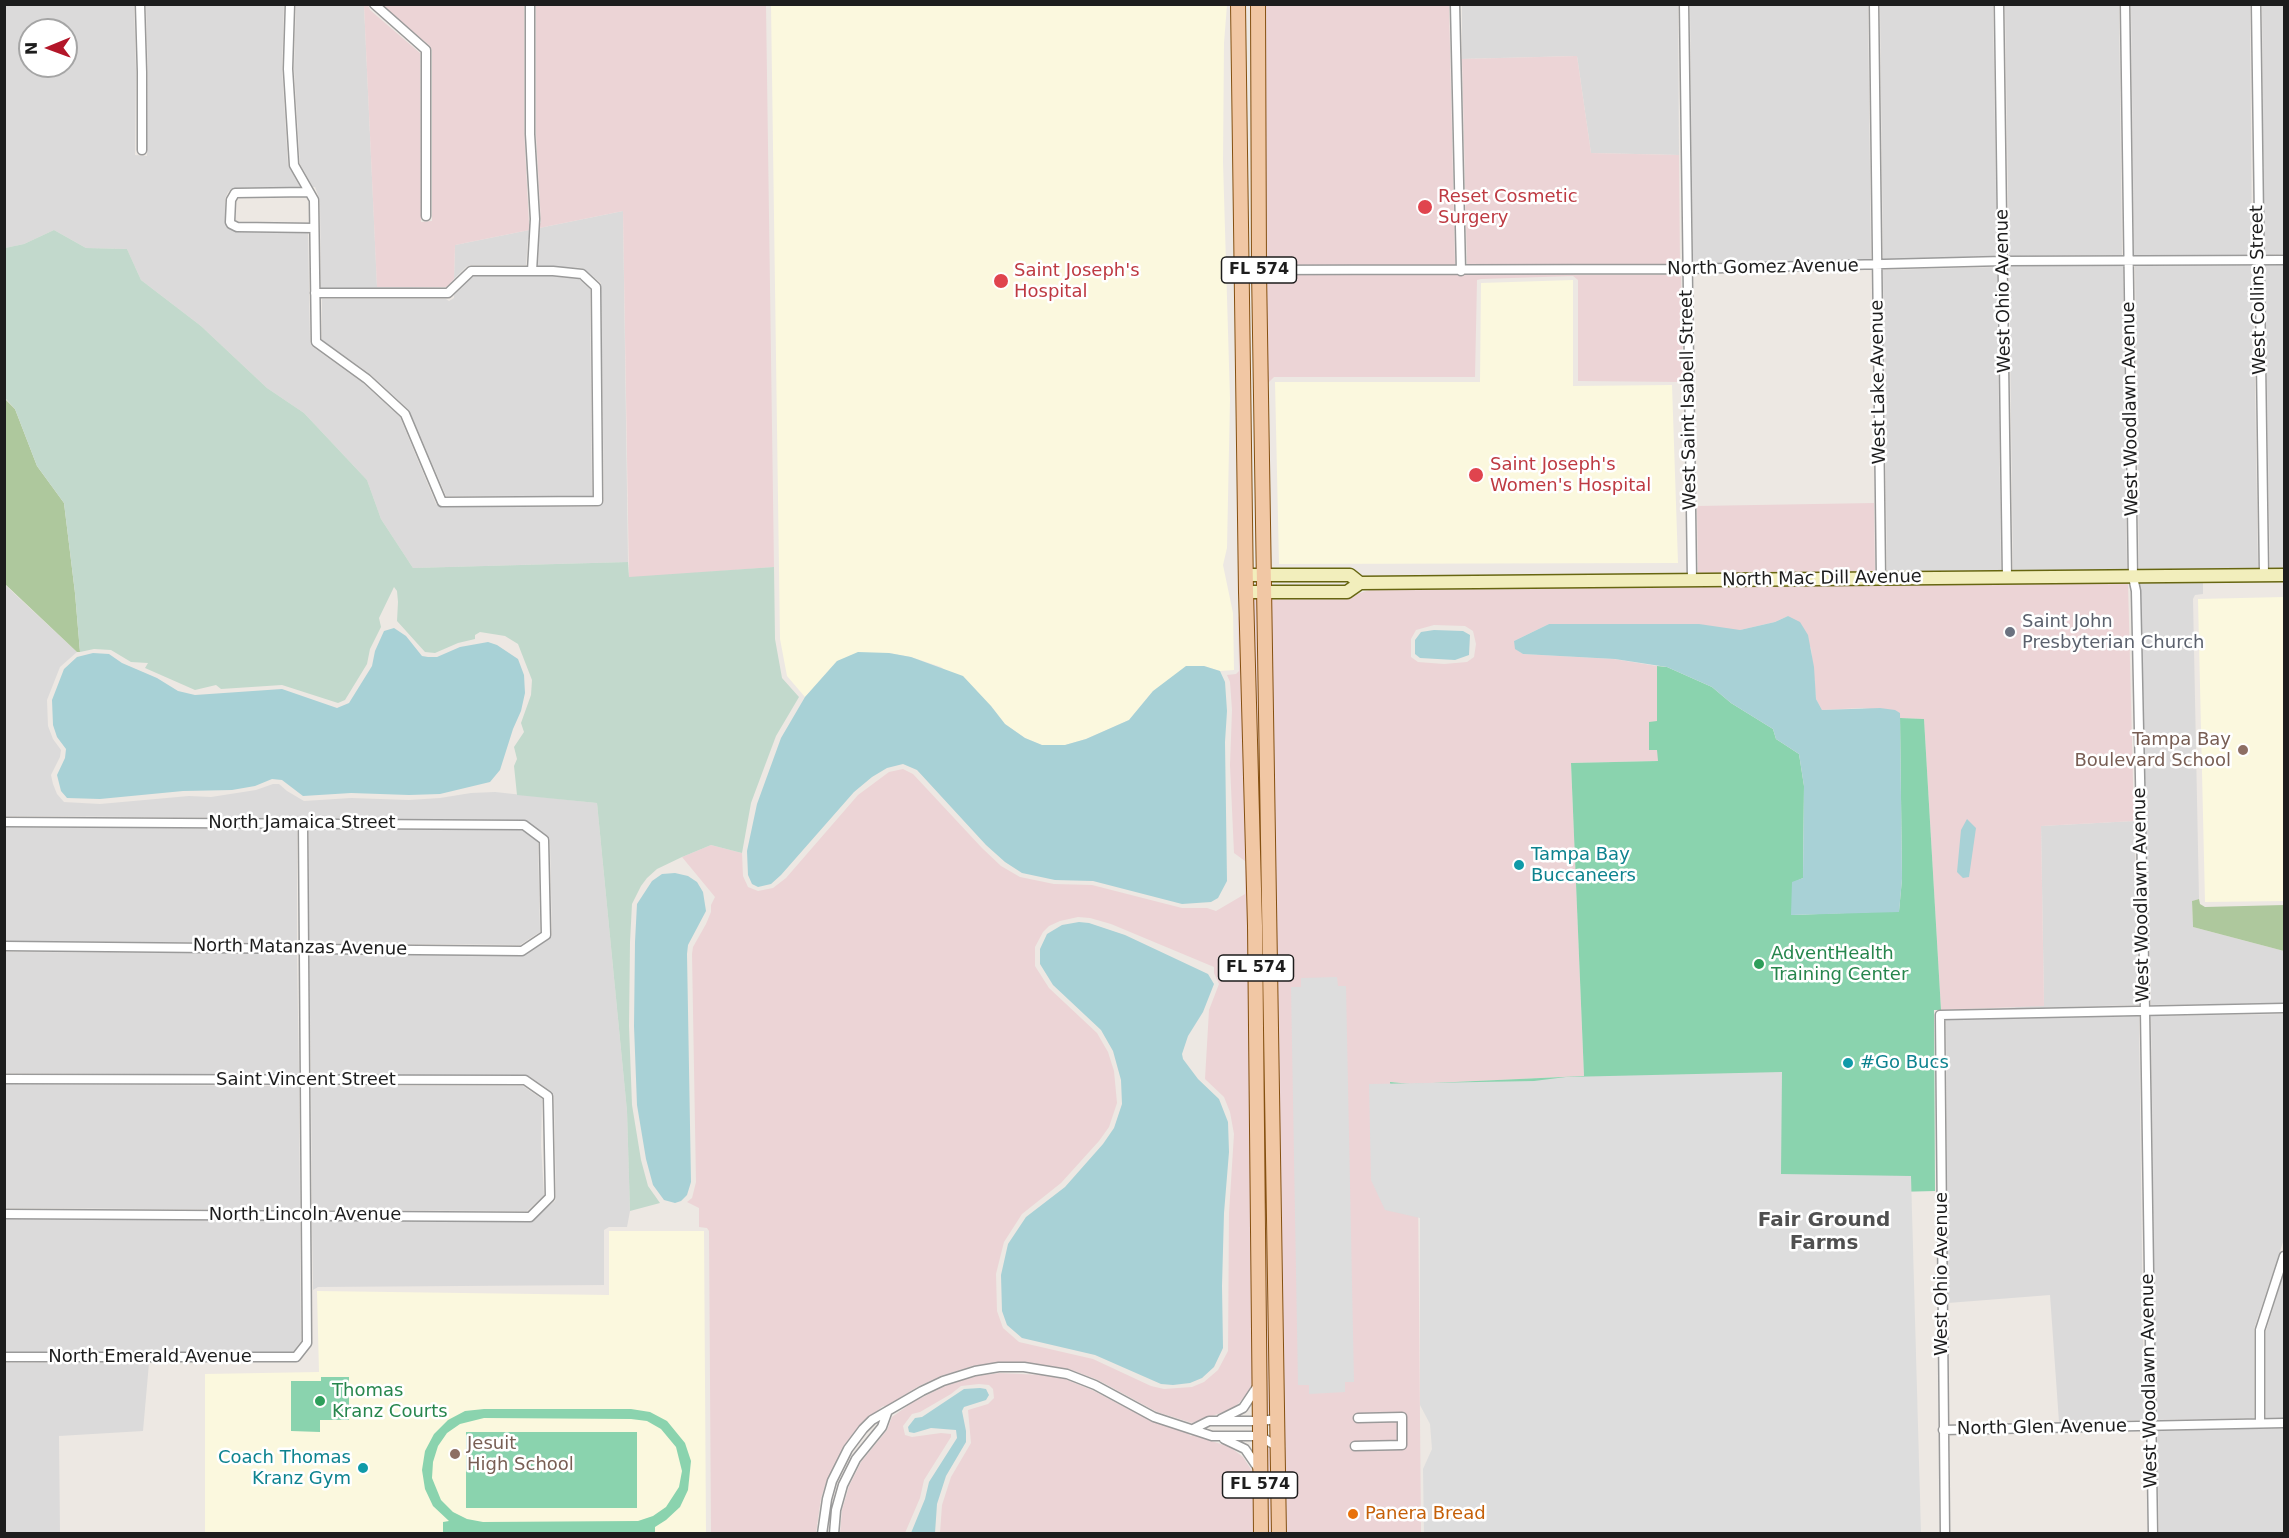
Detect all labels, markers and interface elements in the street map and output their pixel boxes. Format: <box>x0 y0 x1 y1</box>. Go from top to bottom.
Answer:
north arrow <box>18 18 78 78</box>
text: N <box>22 41 41 55</box>
place label: Reset Cosmetic Surgery <box>1438 186 1578 228</box>
marker: Reset Cosmetic Surgery <box>1416 198 1434 216</box>
street label: West Collins Street <box>2247 205 2271 375</box>
street label: West Ohio Avenue <box>1992 209 2016 373</box>
street label: North Gomez Avenue <box>1667 256 1859 280</box>
road number: FL 574 <box>1222 257 1296 283</box>
place label: Saint Joseph's Hospital <box>1014 260 1140 302</box>
marker: Saint Joseph's Hospital <box>992 272 1010 290</box>
street label: West Saint Isabell Street <box>1676 290 1702 510</box>
street label: West Lake Avenue <box>1867 300 1891 464</box>
street label: West Woodlawn Avenue <box>2118 301 2144 517</box>
place label: Saint Joseph's Women's Hospital <box>1490 454 1651 496</box>
marker: Saint Joseph's Women's Hospital <box>1467 466 1485 484</box>
street label: North Mac Dill Avenue <box>1722 566 1922 592</box>
place label: Saint John Presbyterian Church <box>2022 611 2204 654</box>
marker: Saint John Presbyterian Church <box>2003 625 2017 639</box>
place label: Tampa Bay Boulevard School <box>2074 729 2231 771</box>
marker: Tampa Bay Boulevard School <box>2236 743 2250 757</box>
street label: West Woodlawn Avenue <box>2129 787 2155 1003</box>
street label: North Jamaica Street <box>208 812 396 834</box>
place label: Tampa Bay Buccaneers <box>1531 844 1636 886</box>
marker: Tampa Bay Buccaneers <box>1512 858 1526 872</box>
street label: North Matanzas Avenue <box>193 935 407 961</box>
place label: AdventHealth Training Center <box>1771 943 1908 986</box>
road number: FL 574 <box>1218 955 1294 981</box>
marker: AdventHealth Training Center <box>1752 957 1766 971</box>
place label: #Go Bucs <box>1860 1052 1949 1074</box>
marker: #Go Bucs <box>1841 1056 1855 1070</box>
street label: Saint Vincent Street <box>216 1069 396 1091</box>
street label: West Ohio Avenue <box>1931 1192 1953 1356</box>
street label: North Lincoln Avenue <box>209 1204 401 1226</box>
district label: Fair Ground Farms <box>1758 1209 1890 1256</box>
street label: West Woodlawn Avenue <box>2137 1273 2163 1489</box>
street label: North Emerald Avenue <box>48 1346 252 1368</box>
place label: Thomas Kranz Courts <box>332 1380 448 1422</box>
marker: Thomas Kranz Courts <box>313 1394 327 1408</box>
street label: North Glen Avenue <box>1957 1416 2127 1440</box>
place label: Jesuit High School <box>467 1433 574 1476</box>
place label: Coach Thomas Kranz Gym <box>218 1447 351 1490</box>
marker: Jesuit High School <box>448 1447 462 1461</box>
marker: Coach Thomas Kranz Gym <box>356 1461 370 1475</box>
road number: FL 574 <box>1222 1472 1298 1498</box>
place label: Panera Bread <box>1365 1503 1486 1525</box>
marker: Panera Bread <box>1346 1507 1360 1521</box>

